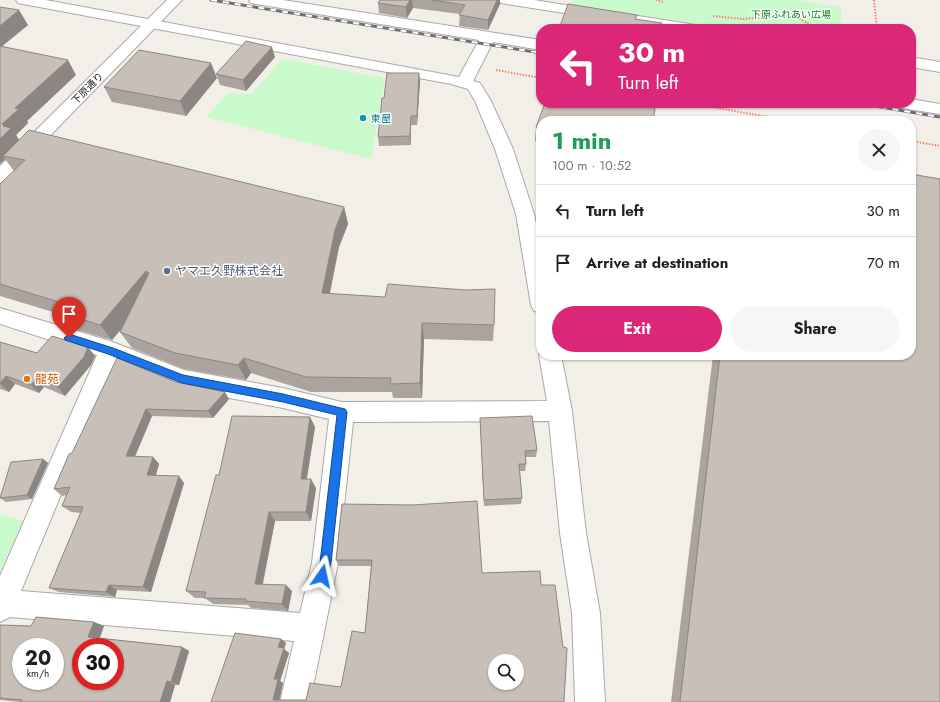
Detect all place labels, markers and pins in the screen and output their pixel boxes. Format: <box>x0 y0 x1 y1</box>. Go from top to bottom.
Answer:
place label: 東屋 <box>371 111 391 126</box>
marker: 東屋 <box>358 113 368 123</box>
place label: ヤマエ久野株式会社 <box>175 262 283 280</box>
marker: ヤマエ久野株式会社 <box>162 266 172 276</box>
pin <box>52 297 86 338</box>
place label: 龍苑 <box>35 370 59 388</box>
marker: 龍苑 <box>22 374 32 384</box>

